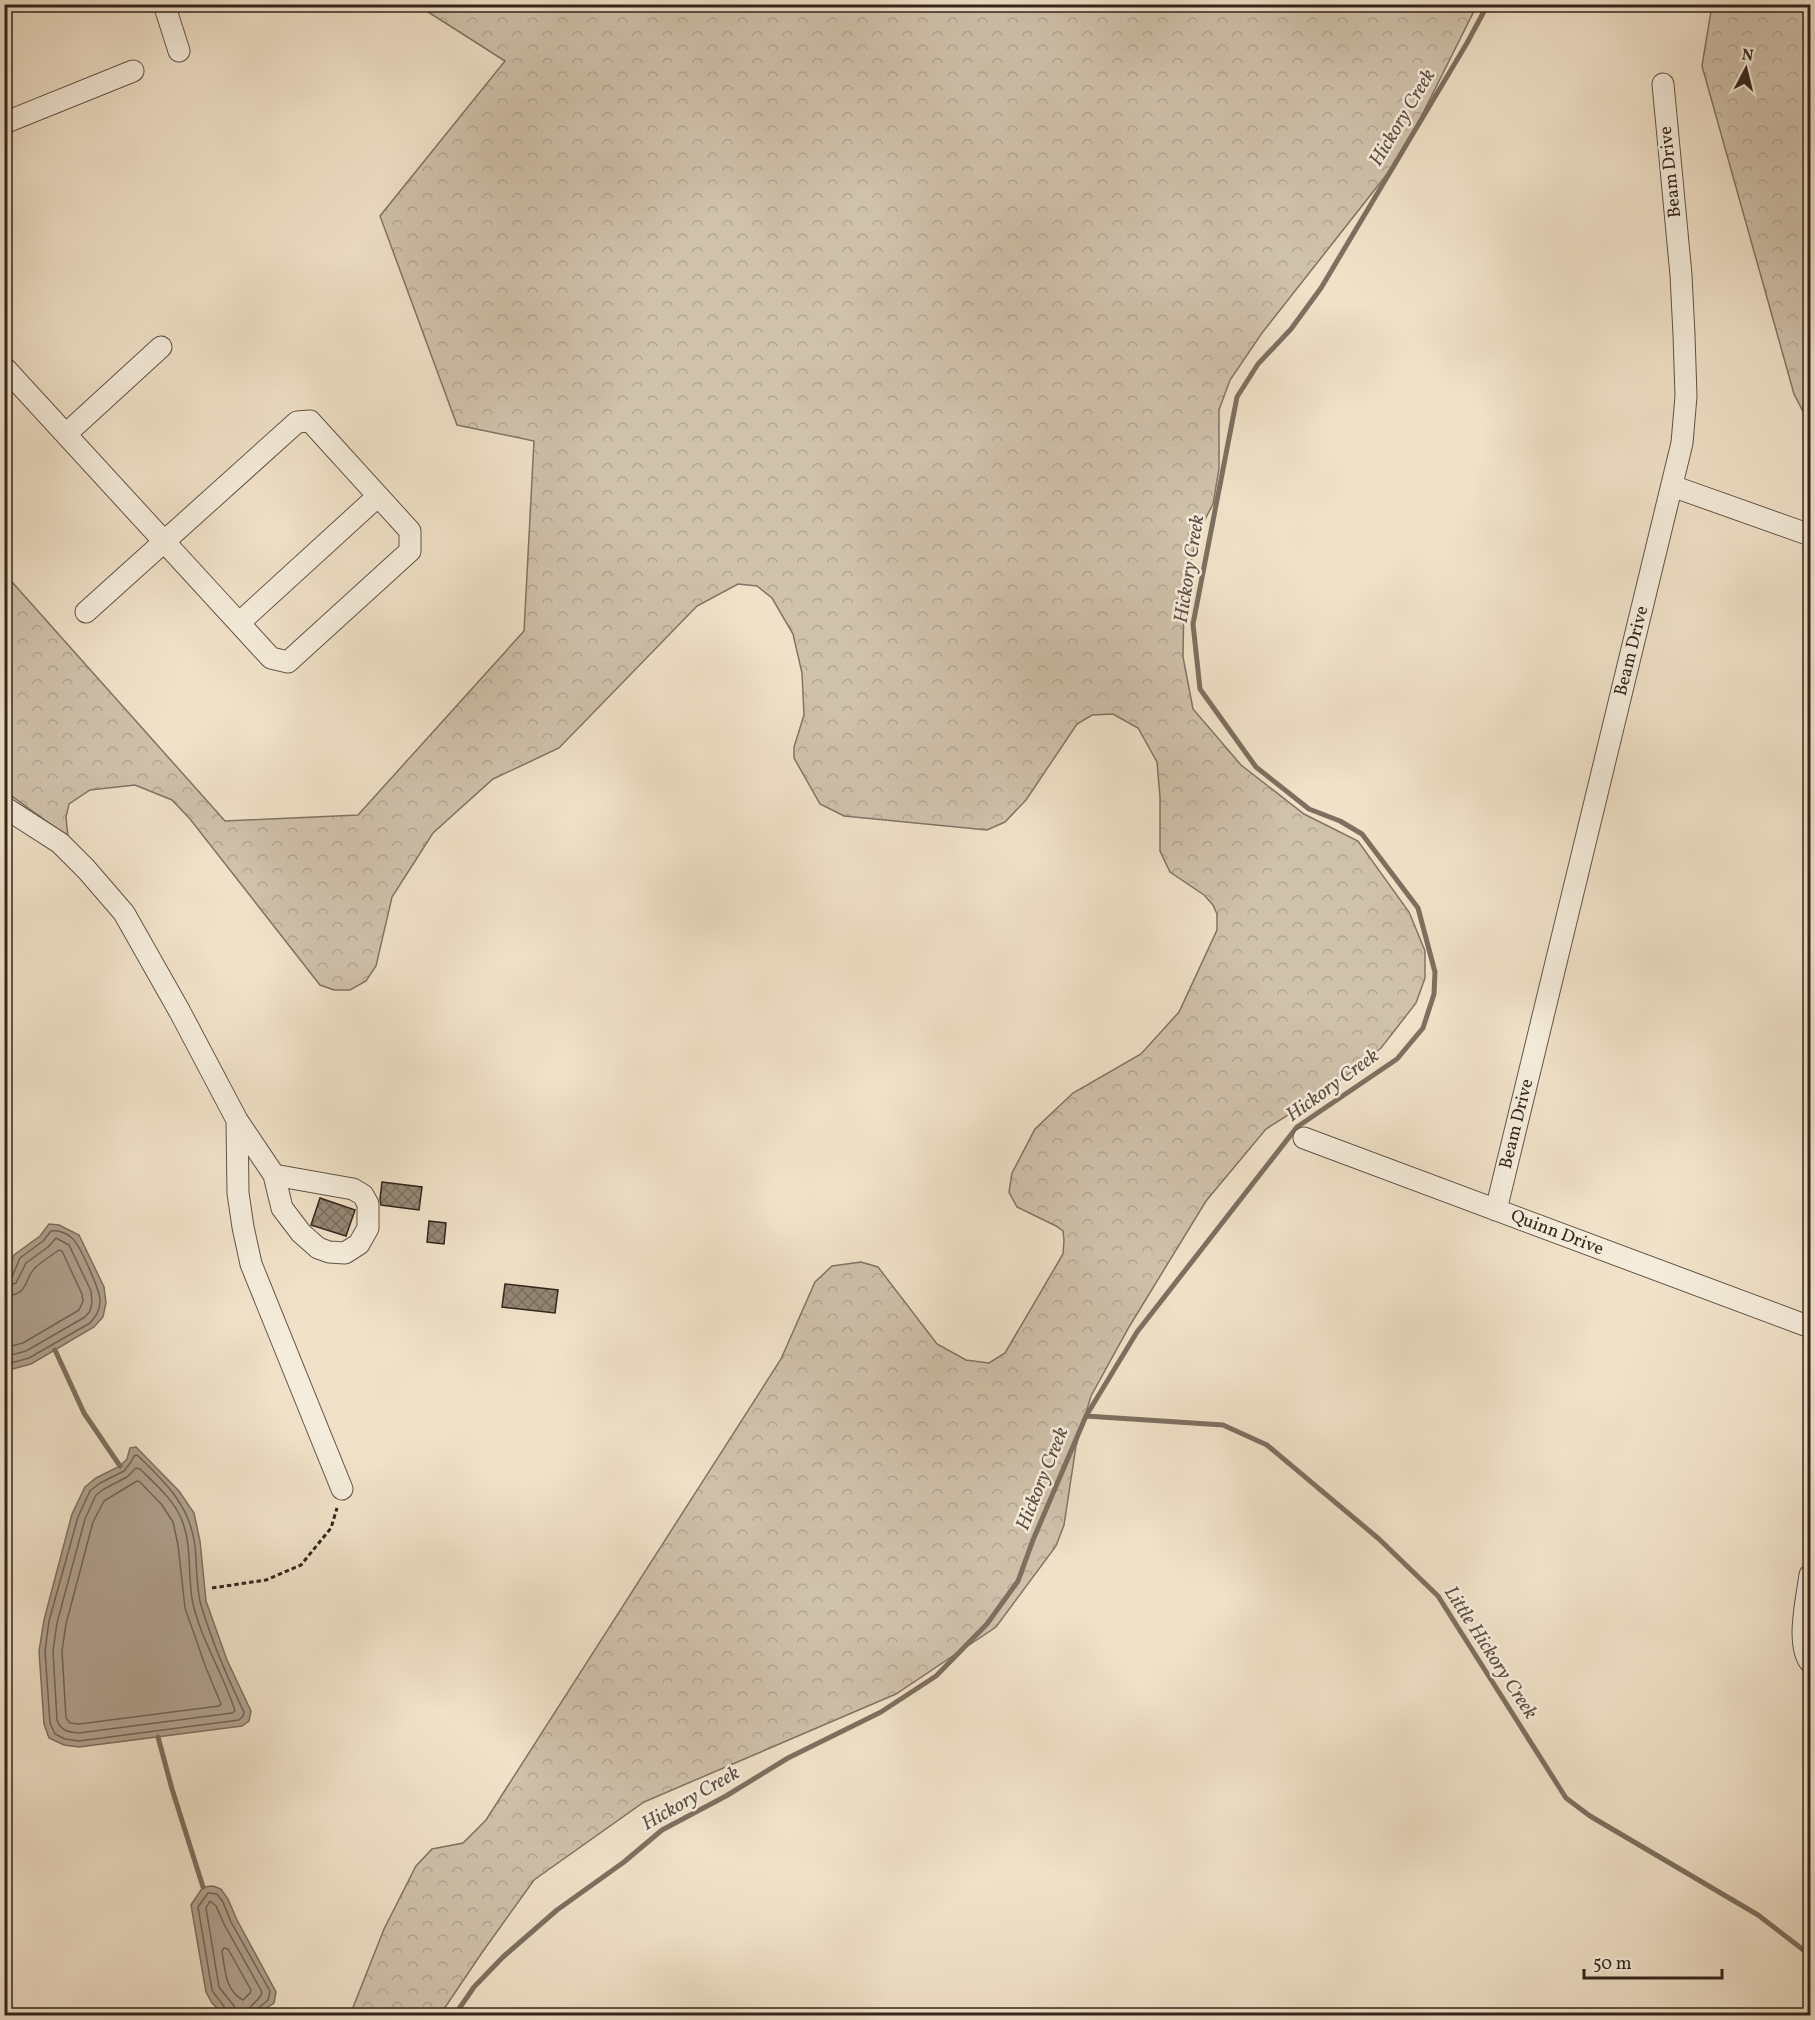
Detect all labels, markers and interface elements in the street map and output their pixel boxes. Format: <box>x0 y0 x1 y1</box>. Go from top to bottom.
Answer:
north arrow <box>1716 39 1776 99</box>
text: N <box>1740 44 1755 68</box>
water label: Hickory Creek <box>1363 64 1443 172</box>
street label: Beam Drive <box>1654 125 1688 219</box>
water label: Hickory Creek <box>1168 513 1212 625</box>
street label: Beam Drive <box>1609 603 1655 699</box>
water label: Hickory Creek <box>1281 1043 1385 1129</box>
street label: Beam Drive <box>1494 1076 1540 1172</box>
street label: Quinn Drive <box>1507 1204 1607 1262</box>
water label: Hickory Creek <box>1010 1423 1076 1535</box>
water label: Little Hickory Creek <box>1436 1581 1544 1725</box>
water label: Hickory Creek <box>637 1760 745 1838</box>
scale bar <box>1584 1942 1722 1980</box>
text: 50 m <box>1593 1952 1632 1977</box>

